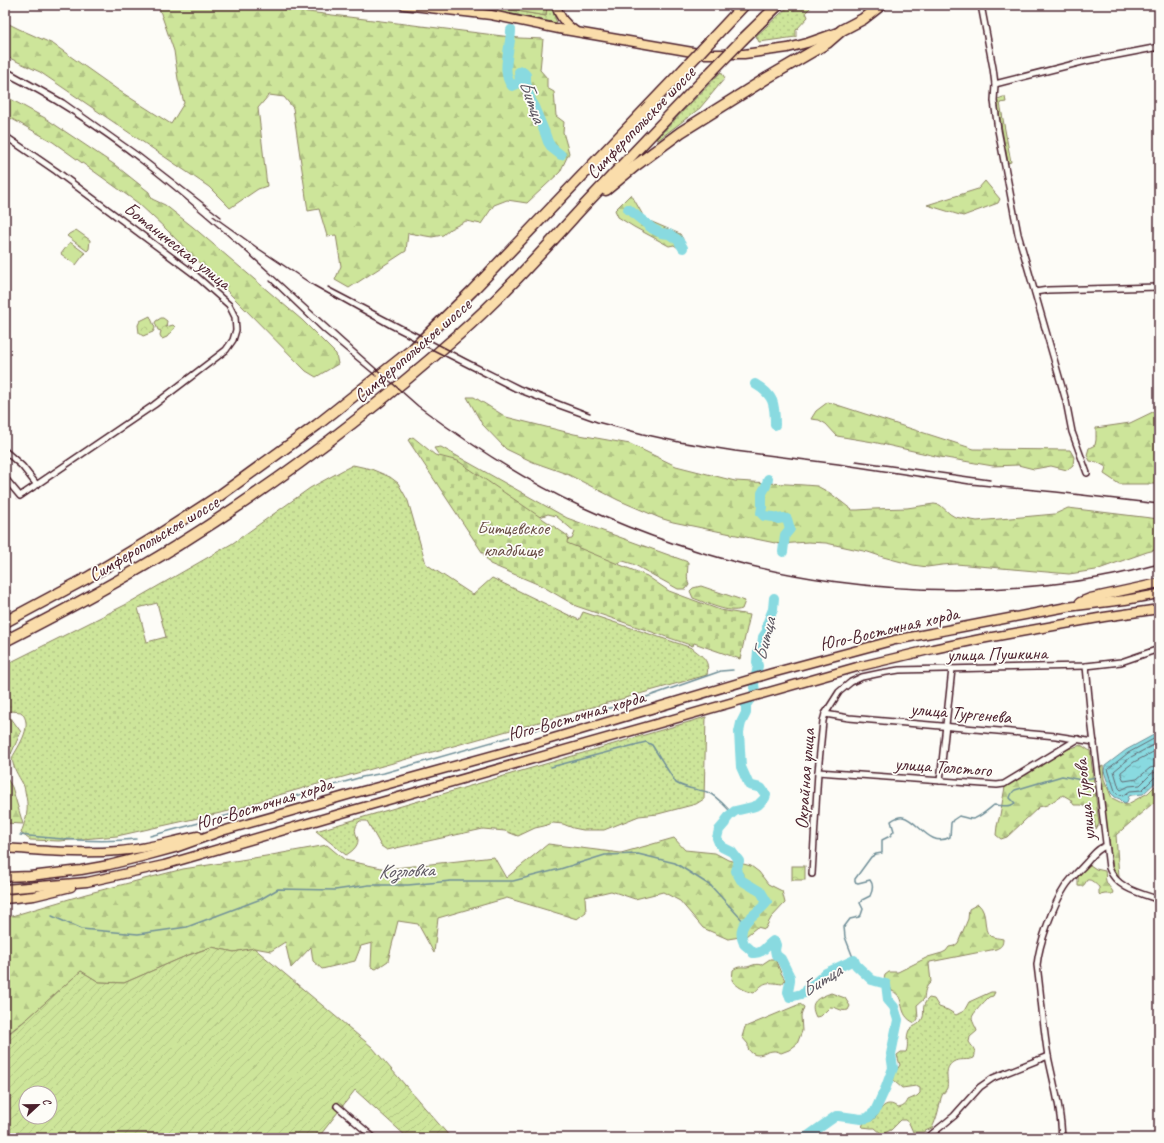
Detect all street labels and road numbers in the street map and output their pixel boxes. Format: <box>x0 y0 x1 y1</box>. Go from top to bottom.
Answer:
street label: Симферопольское шоссе <box>581 60 702 184</box>
street label: Ботаническая улица <box>119 197 237 296</box>
street label: Симферопольское шоссе <box>349 292 478 408</box>
street label: Симферопольское шоссе <box>84 490 225 587</box>
street label: Юго-Восточная хорда <box>818 601 963 657</box>
street label: улица Пушкина <box>946 641 1050 667</box>
street label: Юго-Восточная хорда <box>505 684 650 747</box>
street label: улица Тургенева <box>908 697 1014 730</box>
street label: Окрайная улица <box>790 727 821 830</box>
street label: улица Толстого <box>893 752 993 782</box>
street label: улица Турова <box>1069 756 1101 843</box>
street label: Юго-Восточная хорда <box>193 771 338 836</box>

